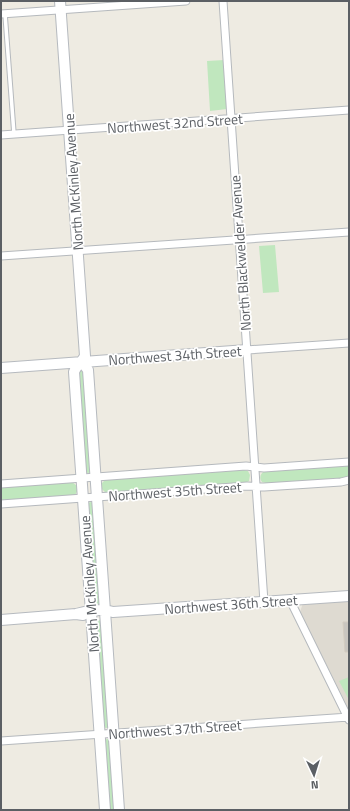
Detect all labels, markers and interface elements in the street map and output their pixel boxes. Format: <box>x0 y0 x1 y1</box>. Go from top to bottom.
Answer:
street label: Northwest 32nd Street <box>106 108 244 138</box>
street label: North McKinley Avenue <box>58 113 88 251</box>
street label: North Blackwelder Avenue <box>224 174 256 332</box>
street label: Northwest 34th Street <box>108 340 242 370</box>
street label: Northwest 35th Street <box>108 476 242 506</box>
street label: North McKinley Avenue <box>74 515 104 653</box>
street label: Northwest 36th Street <box>164 589 298 619</box>
street label: Northwest 37th Street <box>108 714 242 744</box>
north arrow <box>294 755 334 795</box>
text: N <box>310 777 319 793</box>

